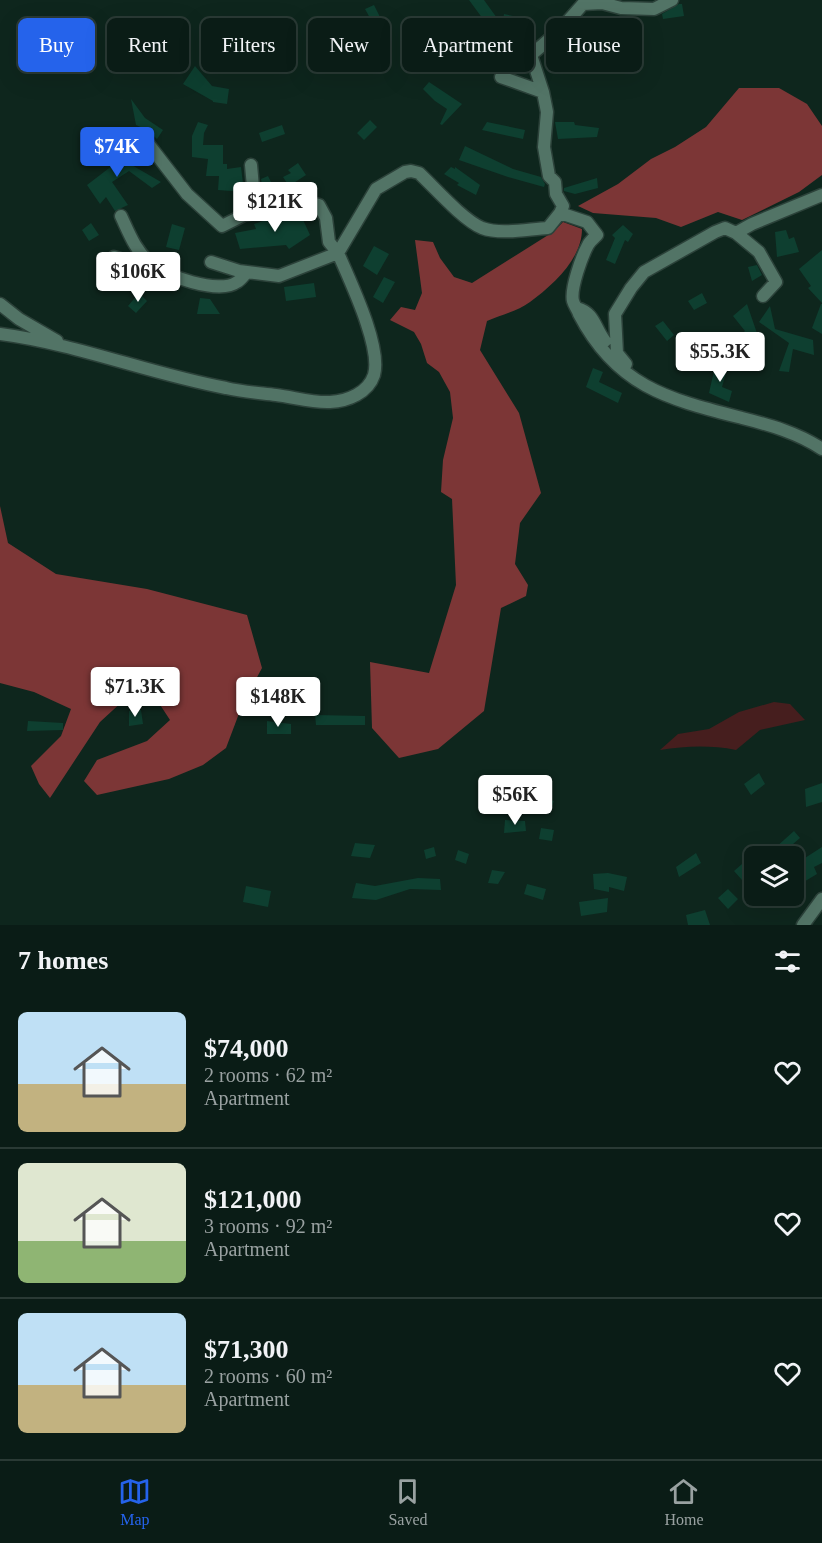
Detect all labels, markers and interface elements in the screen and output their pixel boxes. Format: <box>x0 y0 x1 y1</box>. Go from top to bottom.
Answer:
chip: Buy <box>18 18 95 72</box>
chip: Rent <box>107 18 189 72</box>
chip: Filters <box>201 18 296 72</box>
chip: New <box>308 18 390 72</box>
chip: Apartment <box>402 18 534 72</box>
chip: House <box>546 18 642 72</box>
pin: $74K <box>81 127 153 178</box>
text: $74K <box>94 135 140 157</box>
pin: $121K <box>233 182 317 233</box>
text: $121K <box>247 190 303 212</box>
pin: $106K <box>96 252 180 303</box>
text: $106K <box>110 260 166 282</box>
pin: $55.3K <box>671 332 769 383</box>
text: $55.3K <box>690 340 750 362</box>
pin: $71.3K <box>86 667 184 718</box>
text: $71.3K <box>105 675 165 697</box>
pin: $148K <box>236 677 320 728</box>
text: $148K <box>250 685 306 707</box>
pin: $56K <box>479 775 551 826</box>
text: $56K <box>492 783 538 805</box>
map controls <box>744 846 804 906</box>
button: layers <box>744 846 804 906</box>
icon: filters <box>771 945 804 978</box>
text: 7 homes <box>18 946 108 975</box>
text: $74,000 <box>204 1034 289 1063</box>
icon: home <box>66 1036 138 1108</box>
icon: heart <box>771 1056 804 1089</box>
text: 2 rooms · 62 m² <box>204 1064 332 1086</box>
text: Apartment <box>204 1087 290 1109</box>
text: $121,000 <box>204 1185 302 1214</box>
icon: home <box>66 1187 138 1259</box>
icon: heart <box>771 1207 804 1240</box>
text: 3 rooms · 92 m² <box>204 1215 332 1237</box>
text: Apartment <box>204 1238 290 1260</box>
text: $71,300 <box>204 1335 289 1364</box>
icon: home <box>66 1337 138 1409</box>
icon: heart <box>771 1357 804 1390</box>
text: 2 rooms · 60 m² <box>204 1365 332 1387</box>
text: Apartment <box>204 1388 290 1410</box>
tab: Map <box>118 1475 151 1529</box>
tab: Saved <box>388 1475 427 1529</box>
tab: Home <box>664 1475 704 1529</box>

